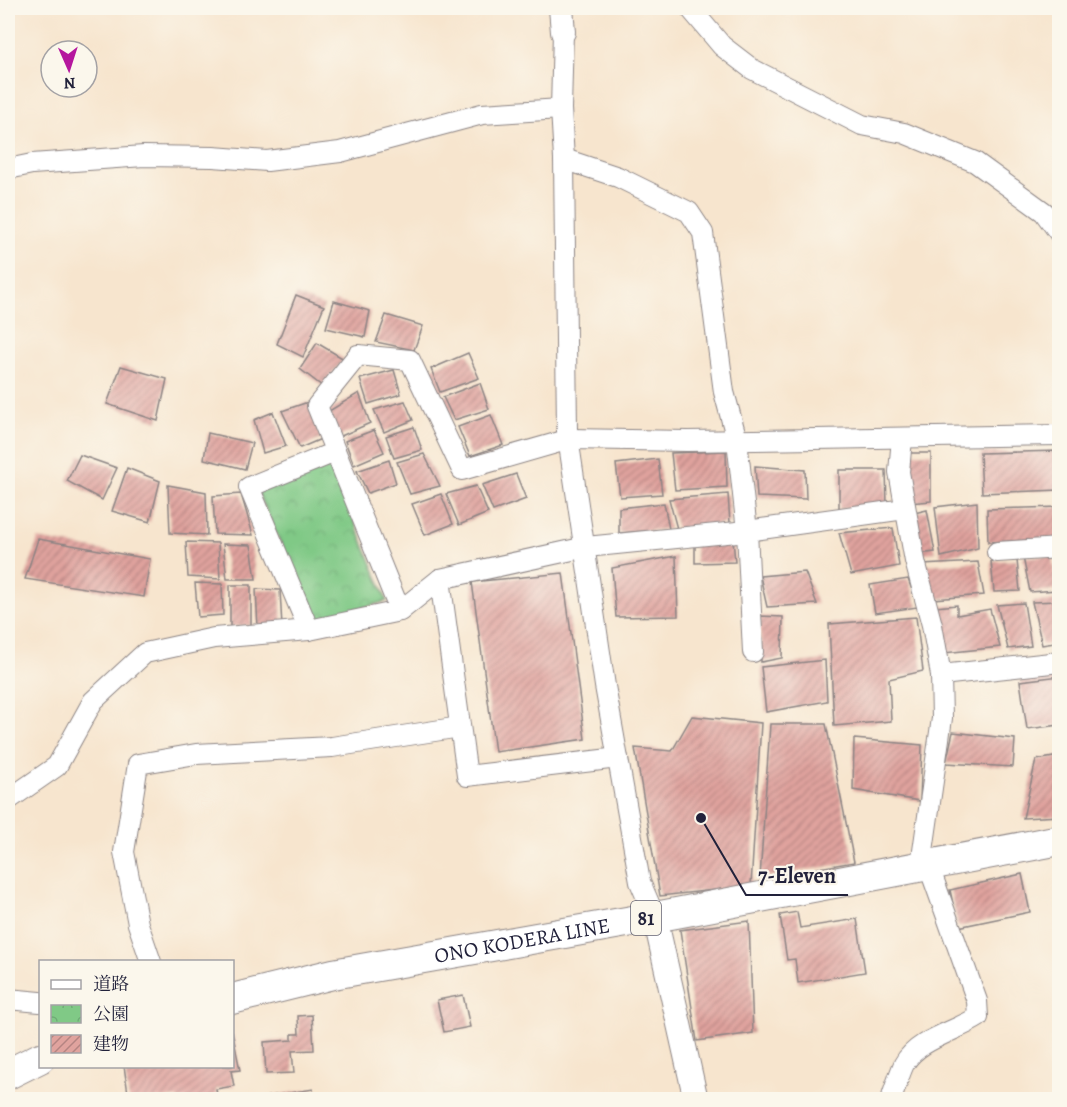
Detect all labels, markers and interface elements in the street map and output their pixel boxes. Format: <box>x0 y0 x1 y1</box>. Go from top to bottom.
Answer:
north arrow <box>39 39 99 99</box>
text: N <box>63 72 76 94</box>
callout: 7-Eleven <box>746 855 848 895</box>
text: 7-Eleven <box>758 861 836 891</box>
road number: 81 <box>631 901 661 935</box>
street label: ONO KODERA LINE <box>432 911 612 970</box>
legend <box>39 960 234 1068</box>
text: 道路 <box>93 972 129 996</box>
text: 公園 <box>93 1002 129 1026</box>
text: 建物 <box>93 1032 129 1056</box>

